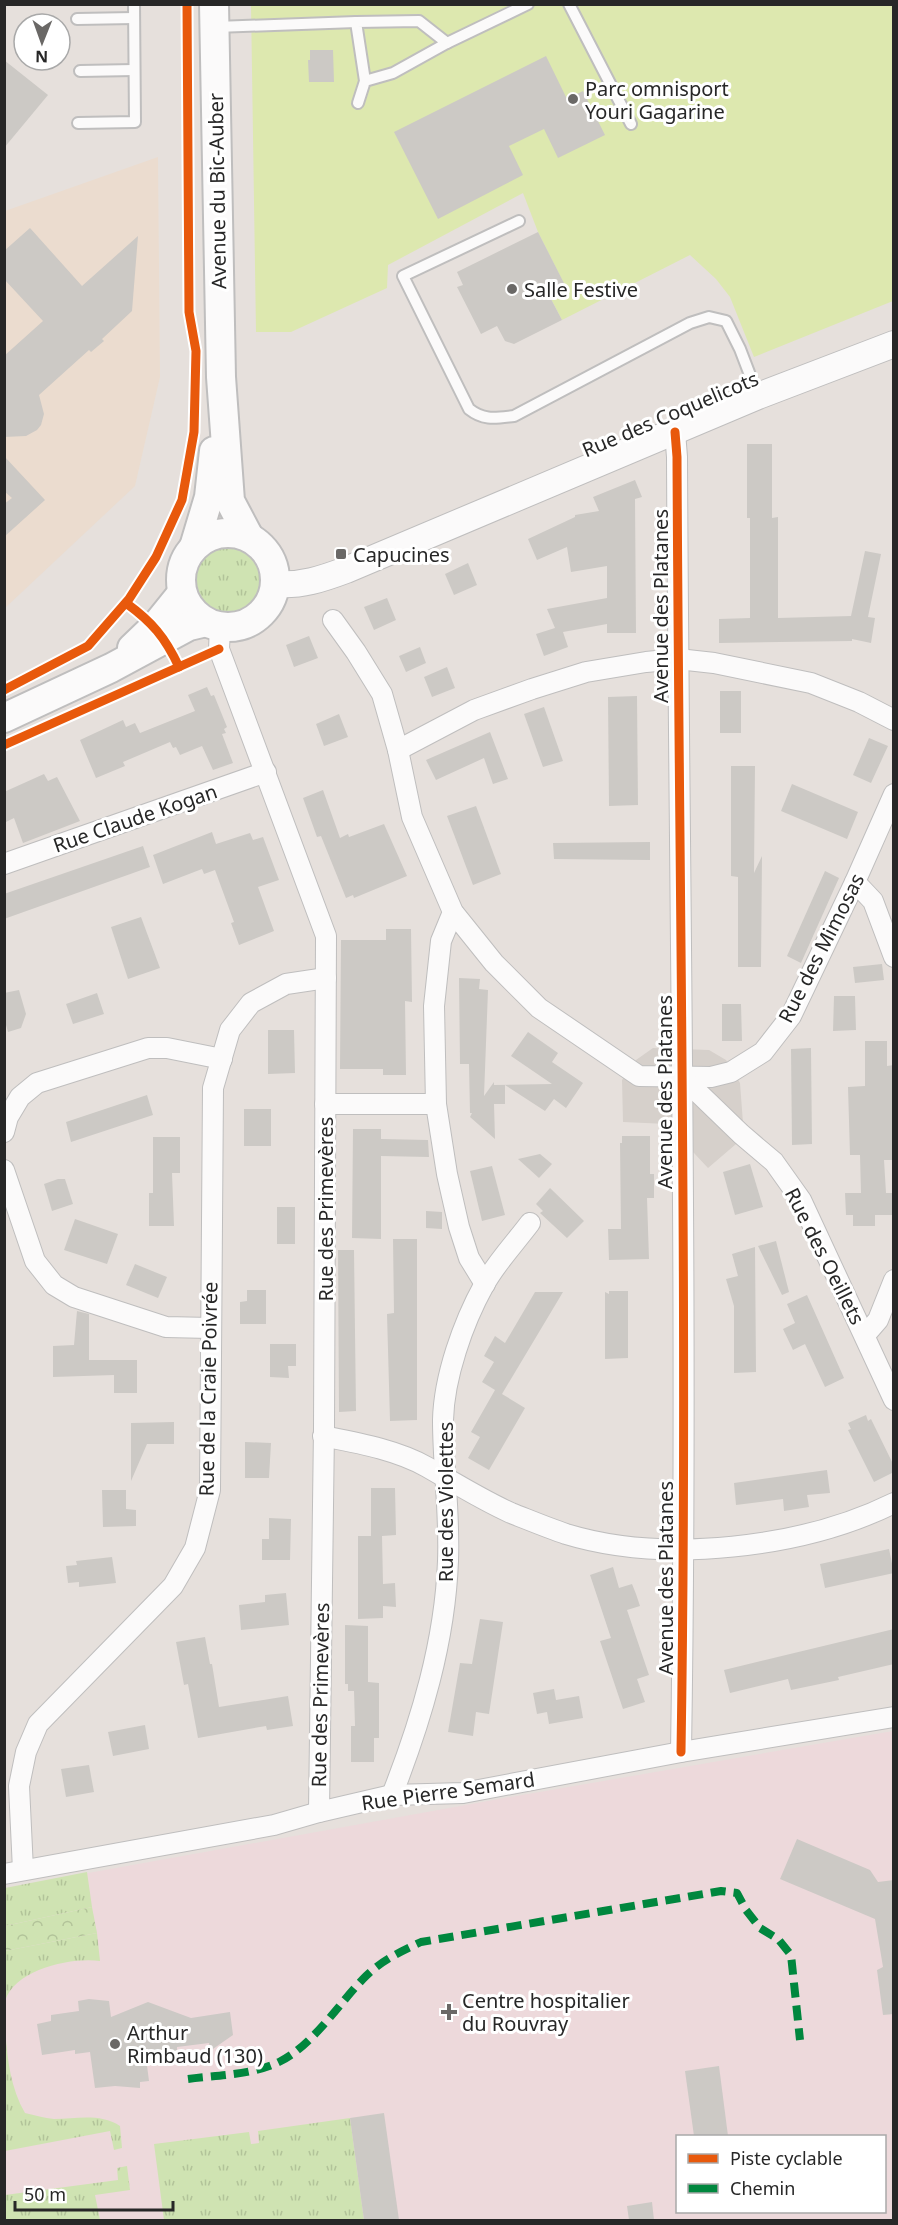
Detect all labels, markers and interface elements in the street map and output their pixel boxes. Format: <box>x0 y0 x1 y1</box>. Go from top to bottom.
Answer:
north arrow <box>12 12 72 72</box>
text: N <box>35 46 48 68</box>
place label: Parc omnisport Youri Gagarine <box>585 75 729 125</box>
marker: Parc omnisport Youri Gagarine <box>566 92 580 106</box>
street label: Avenue du Bic-Auber <box>202 93 232 289</box>
place label: Salle Festive <box>524 276 638 303</box>
marker: Salle Festive <box>505 282 519 296</box>
street label: Rue des Coquelicots <box>578 365 762 463</box>
street label: Avenue des Platanes <box>647 509 674 703</box>
place label: Capucines <box>353 541 450 568</box>
marker: Capucines <box>334 547 348 561</box>
street label: Rue Claude Kogan <box>49 777 221 859</box>
street label: Rue des Mimosas <box>772 869 870 1027</box>
street label: Avenue des Platanes <box>651 995 678 1189</box>
street label: Rue des Primevères <box>312 1117 339 1301</box>
street label: Rue des Oeillets <box>779 1183 871 1329</box>
street label: Rue de la Craie Poivrée <box>193 1281 223 1497</box>
street label: Rue des Violettes <box>432 1422 459 1582</box>
street label: Avenue des Platanes <box>652 1481 679 1675</box>
street label: Rue des Primevères <box>305 1602 335 1788</box>
street label: Rue Pierre Semard <box>360 1765 536 1817</box>
place label: Centre hospitalier du Rouvray <box>462 1987 630 2037</box>
marker: Centre hospitalier du Rouvray <box>440 2003 458 2021</box>
place label: Arthur Rimbaud (130) <box>127 2019 263 2069</box>
marker: Arthur Rimbaud (130) <box>108 2037 122 2051</box>
legend <box>676 2135 886 2213</box>
text: Piste cyclable <box>730 2146 843 2170</box>
scale bar <box>15 2174 172 2212</box>
text: Chemin <box>730 2176 795 2200</box>
text: 50 m <box>24 2182 66 2206</box>

